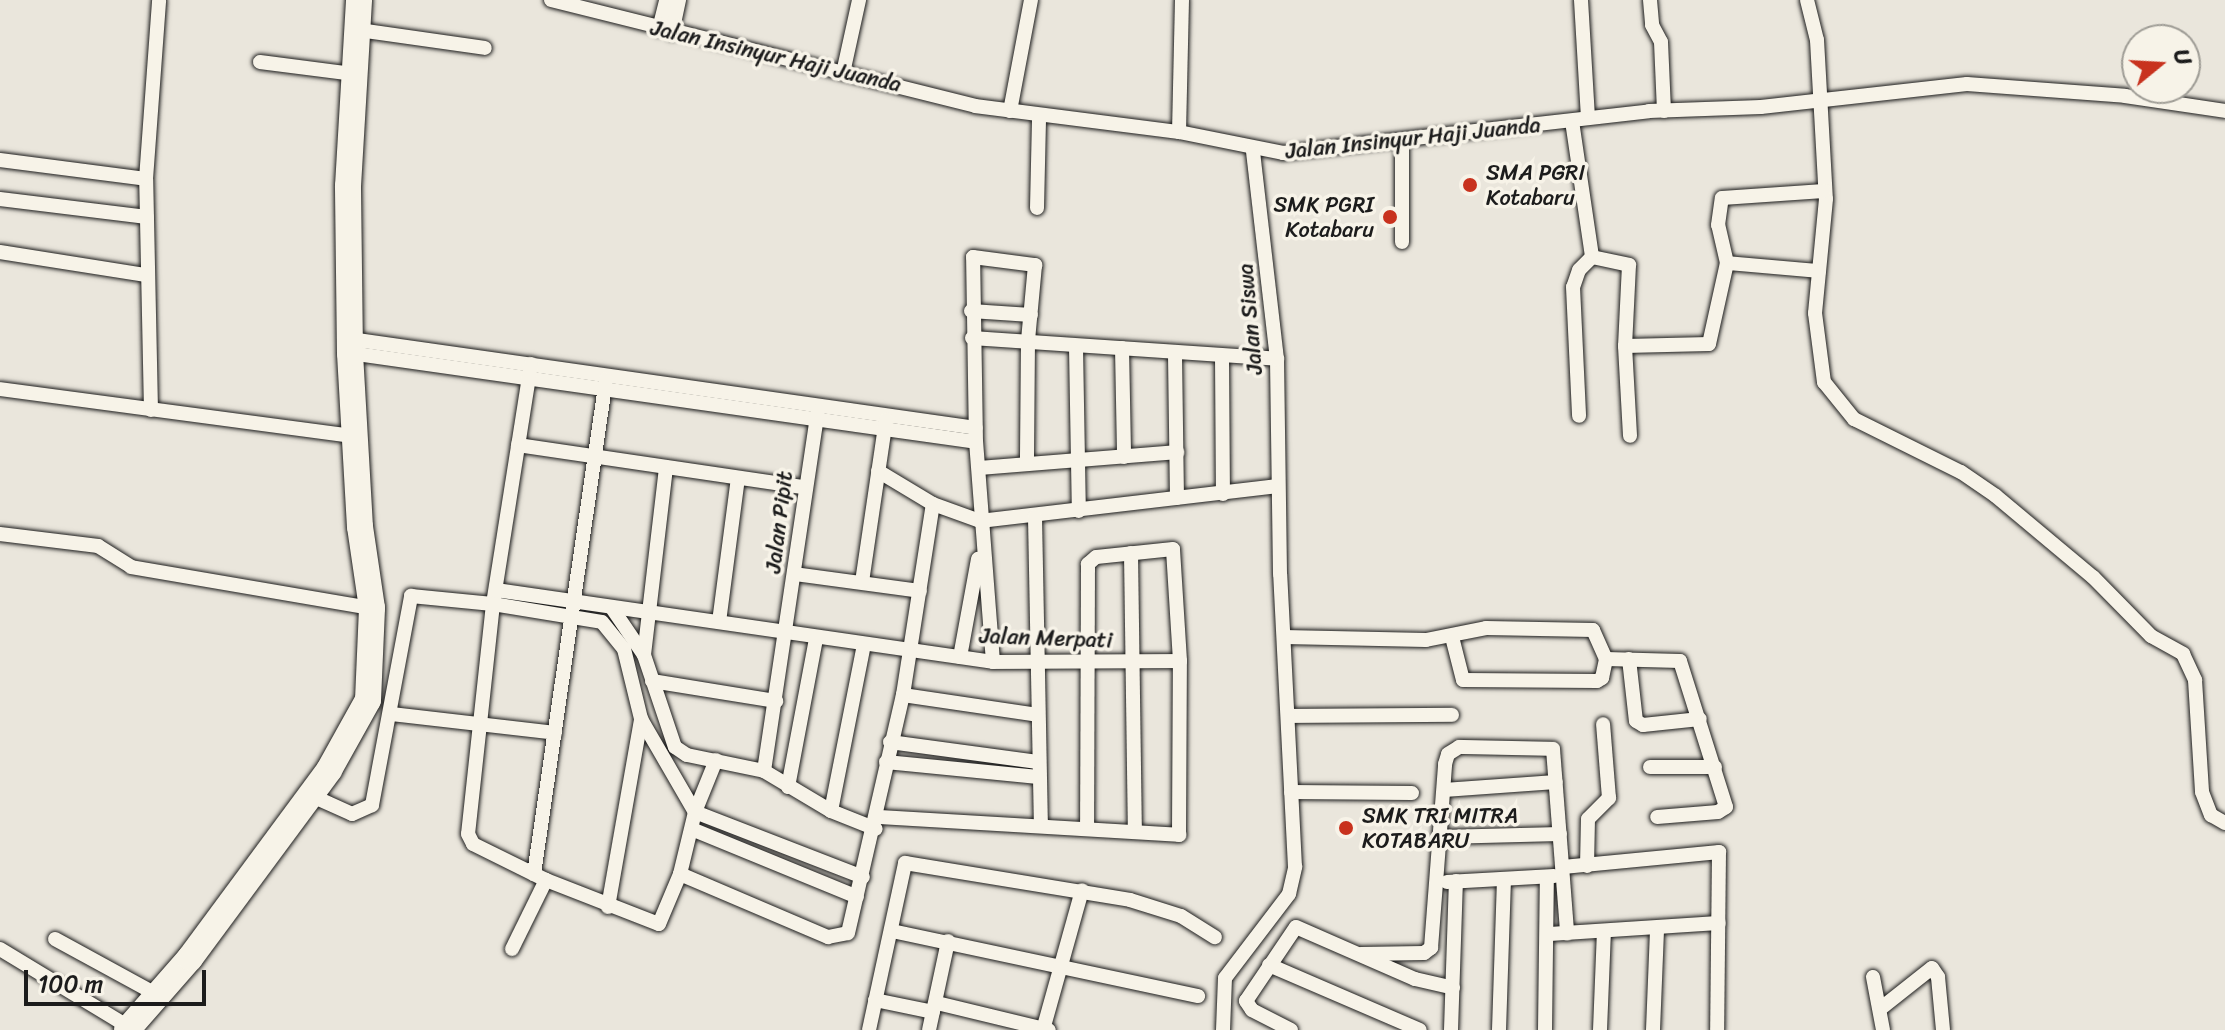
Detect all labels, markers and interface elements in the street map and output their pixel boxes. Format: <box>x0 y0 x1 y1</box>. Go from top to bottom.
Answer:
street label: Jalan Insinyur Haji Juanda <box>648 14 904 98</box>
north arrow <box>2121 24 2201 104</box>
text: U <box>2162 44 2203 70</box>
street label: Jalan Insinyur Haji Juanda <box>1284 111 1542 165</box>
place label: SMA PGRI Kotabaru <box>1486 159 1588 210</box>
marker: SMA PGRI Kotabaru <box>1461 176 1479 194</box>
place label: SMK PGRI Kotabaru <box>1274 191 1374 242</box>
marker: SMK PGRI Kotabaru <box>1381 208 1399 226</box>
street label: Jalan Siswa <box>1232 262 1268 376</box>
street label: Jalan Pipit <box>760 469 798 575</box>
street label: Jalan Merpati <box>980 623 1112 653</box>
place label: SMK TRI MITRA KOTABARU <box>1362 802 1519 854</box>
marker: SMK TRI MITRA KOTABARU <box>1337 819 1355 837</box>
scale bar <box>28 954 210 1004</box>
text: 100 m <box>38 963 103 1005</box>

